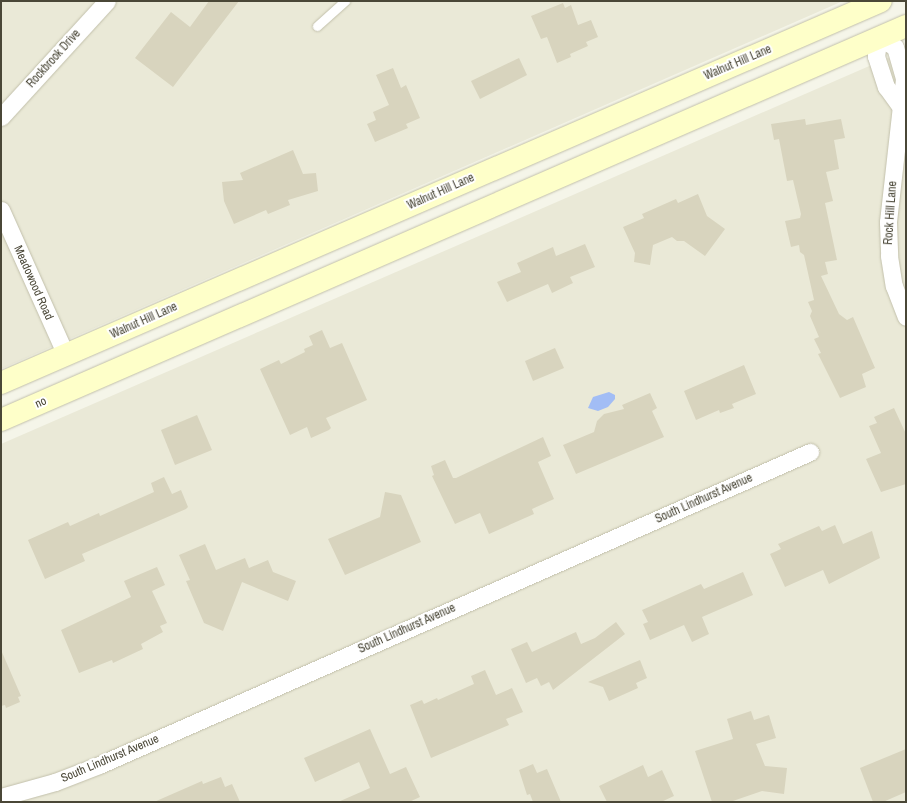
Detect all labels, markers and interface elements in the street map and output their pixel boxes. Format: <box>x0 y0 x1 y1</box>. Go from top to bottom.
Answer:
street label: Rockbrook Drive <box>24 27 84 91</box>
street label: Walnut Hill Lane <box>702 42 774 84</box>
street label: Walnut Hill Lane <box>405 171 477 213</box>
street label: Rock Hill Lane <box>882 181 900 245</box>
street label: Meadowood Road <box>10 244 56 322</box>
street label: Walnut Hill Lane <box>108 300 180 342</box>
street label: no <box>33 394 49 412</box>
street label: South Lindhurst Avenue <box>653 471 755 527</box>
street label: South Lindhurst Avenue <box>356 601 458 657</box>
street label: South Lindhurst Avenue <box>59 732 161 786</box>

